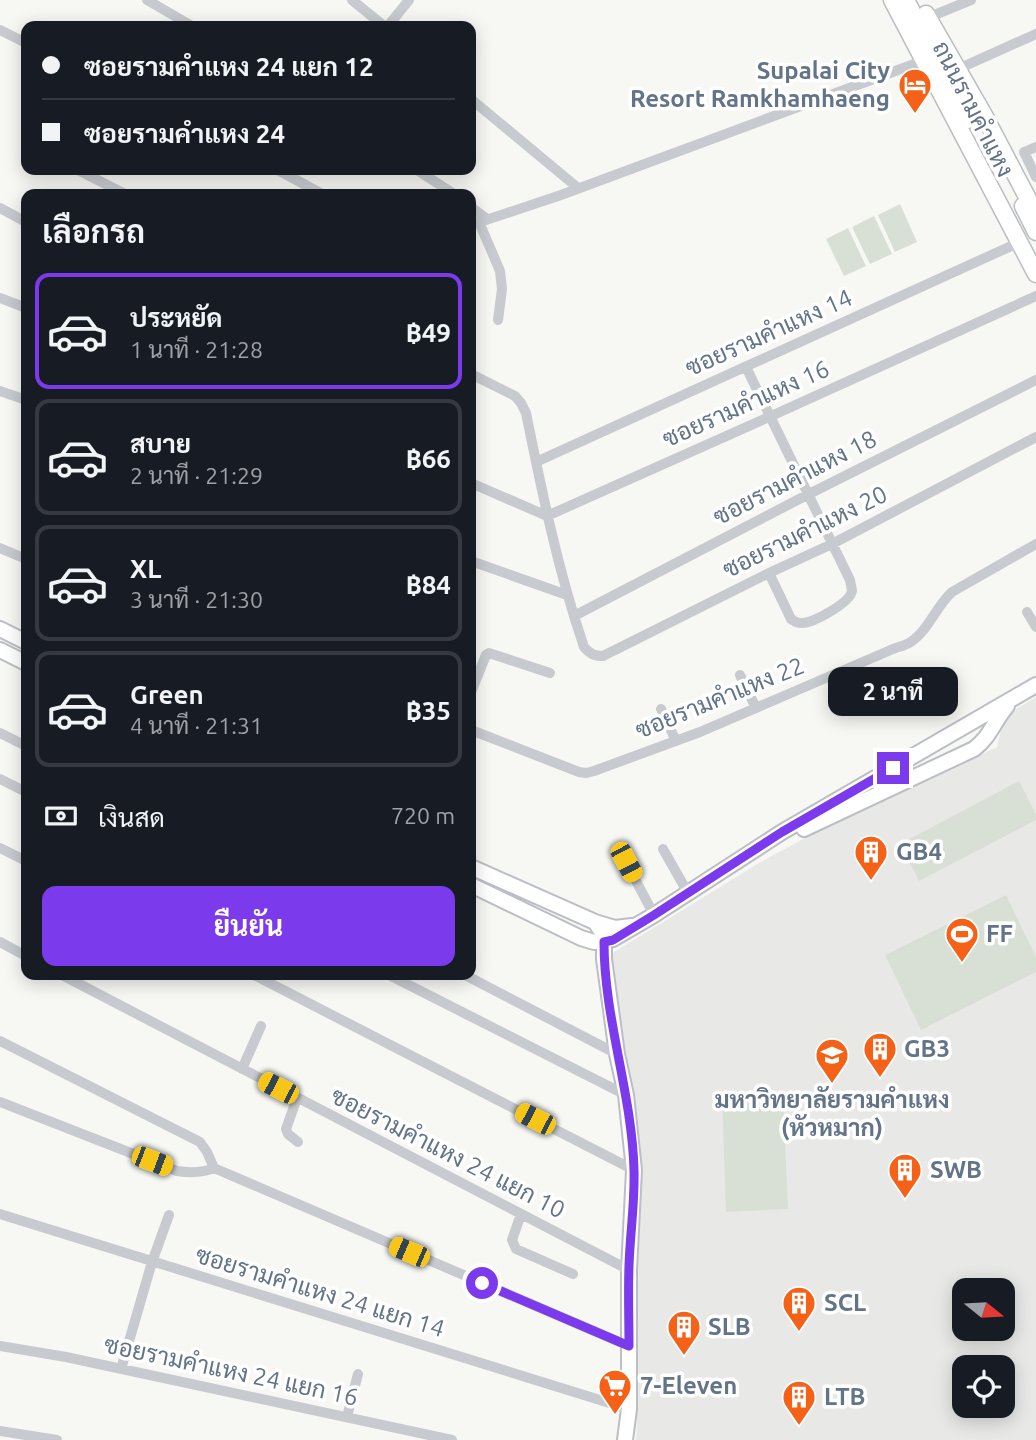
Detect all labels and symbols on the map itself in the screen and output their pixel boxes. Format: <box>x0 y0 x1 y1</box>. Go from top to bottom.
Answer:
street label: ถนนรามคำแหง <box>928 36 1019 181</box>
place label: Supalai City Resort Ramkhamhaeng <box>630 57 890 112</box>
hotel icon: Supalai City Resort Ramkhamhaeng <box>896 66 934 115</box>
street label: ซอยรามคำแหง 14 <box>681 284 856 381</box>
street label: ซอยรามคำแหง 16 <box>658 355 833 452</box>
street label: ซอยรามคำแหง 18 <box>709 425 881 530</box>
street label: ซอยรามคำแหง 20 <box>718 480 891 583</box>
street label: ซอยรามคำแหง 22 <box>632 651 808 744</box>
callout: 2 นาที <box>828 666 958 716</box>
route end <box>877 752 909 784</box>
building icon: GB4 <box>852 833 890 882</box>
place label: GB4 <box>896 838 942 865</box>
car <box>607 839 646 885</box>
sports icon: FF <box>943 915 981 964</box>
place label: FF <box>986 920 1013 947</box>
building icon: GB3 <box>861 1030 899 1079</box>
place label: GB3 <box>904 1035 950 1062</box>
school or university icon: มหาวิทยาลัยรามคำแหง (หัวหมาก) <box>813 1036 851 1085</box>
car <box>255 1069 302 1107</box>
street label: ซอยรามคำแหง 24 แยก 10 <box>327 1082 570 1223</box>
place label: มหาวิทยาลัยรามคำแหง (หัวหมาก) <box>714 1085 950 1141</box>
car <box>512 1100 559 1138</box>
car <box>129 1144 176 1178</box>
building icon: SWB <box>886 1151 924 1200</box>
place label: SWB <box>930 1156 982 1183</box>
car <box>386 1234 433 1270</box>
street label: ซอยรามคำแหง 24 แยก 14 <box>192 1241 448 1342</box>
route start <box>466 1267 498 1299</box>
north arrow <box>952 1278 1015 1340</box>
building icon: SCL <box>780 1284 818 1333</box>
place label: SCL <box>824 1289 866 1316</box>
building icon: SLB <box>665 1308 703 1357</box>
place label: SLB <box>708 1313 751 1340</box>
street label: ซอยรามคำแหง 24 แยก 16 <box>102 1330 361 1411</box>
supermarket icon: 7-Eleven <box>596 1367 634 1416</box>
place label: 7-Eleven <box>640 1372 737 1399</box>
building icon: LTB <box>780 1378 818 1427</box>
place label: LTB <box>824 1383 866 1410</box>

